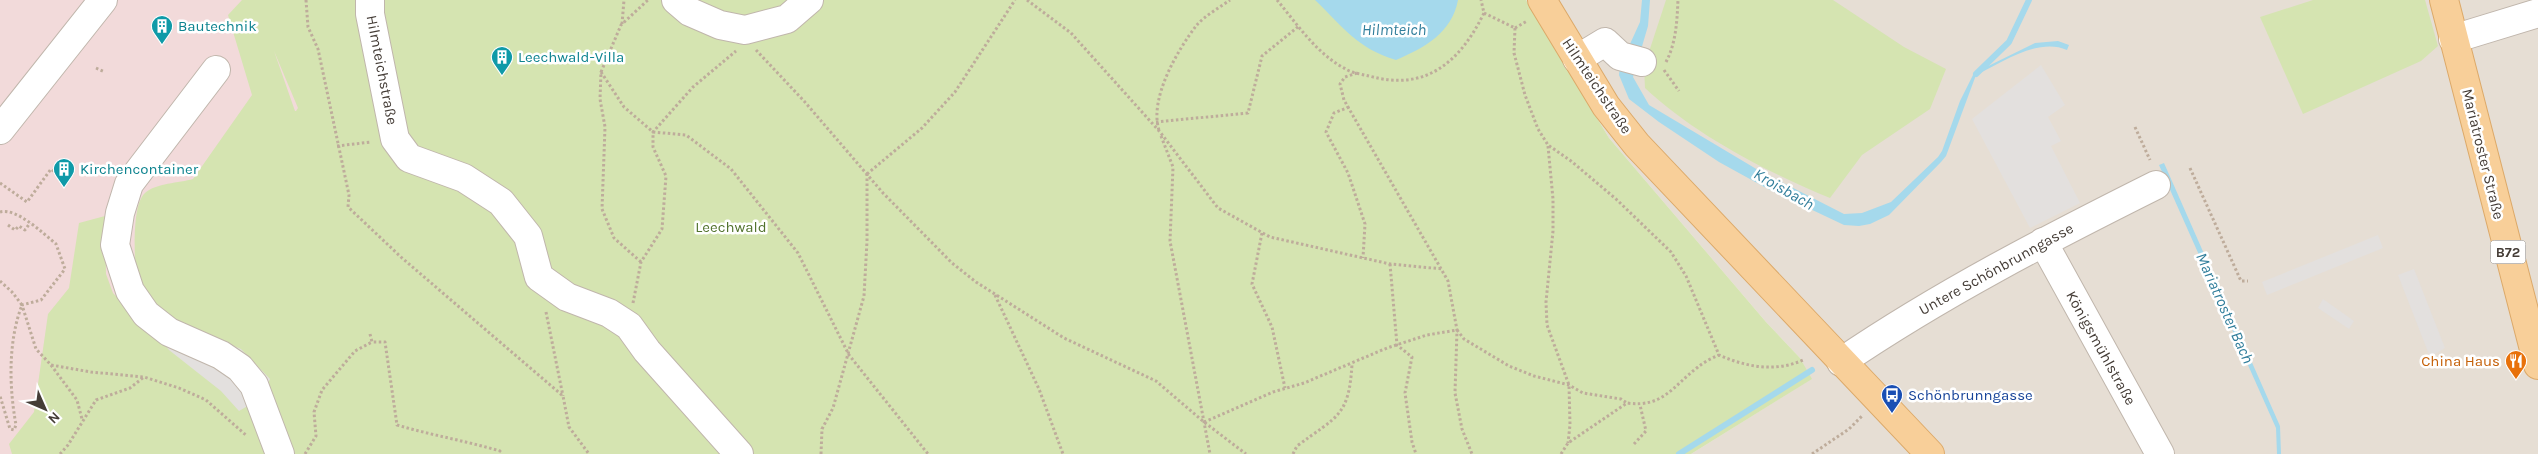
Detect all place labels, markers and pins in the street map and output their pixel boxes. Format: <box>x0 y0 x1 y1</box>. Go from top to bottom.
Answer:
building icon: Bautechnik <box>150 14 174 45</box>
place label: Bautechnik <box>178 17 257 35</box>
building icon: Leechwald-Villa <box>490 45 514 76</box>
place label: Leechwald-Villa <box>518 48 624 66</box>
building icon: Kirchencontainer <box>52 157 76 188</box>
place label: Kirchencontainer <box>80 160 199 178</box>
restaurant icon: China Haus <box>2504 349 2528 380</box>
place label: China Haus <box>2421 352 2500 370</box>
bus stop icon: Schönbrunngasse <box>1880 383 1904 414</box>
place label: Schönbrunngasse <box>1908 386 2033 404</box>

